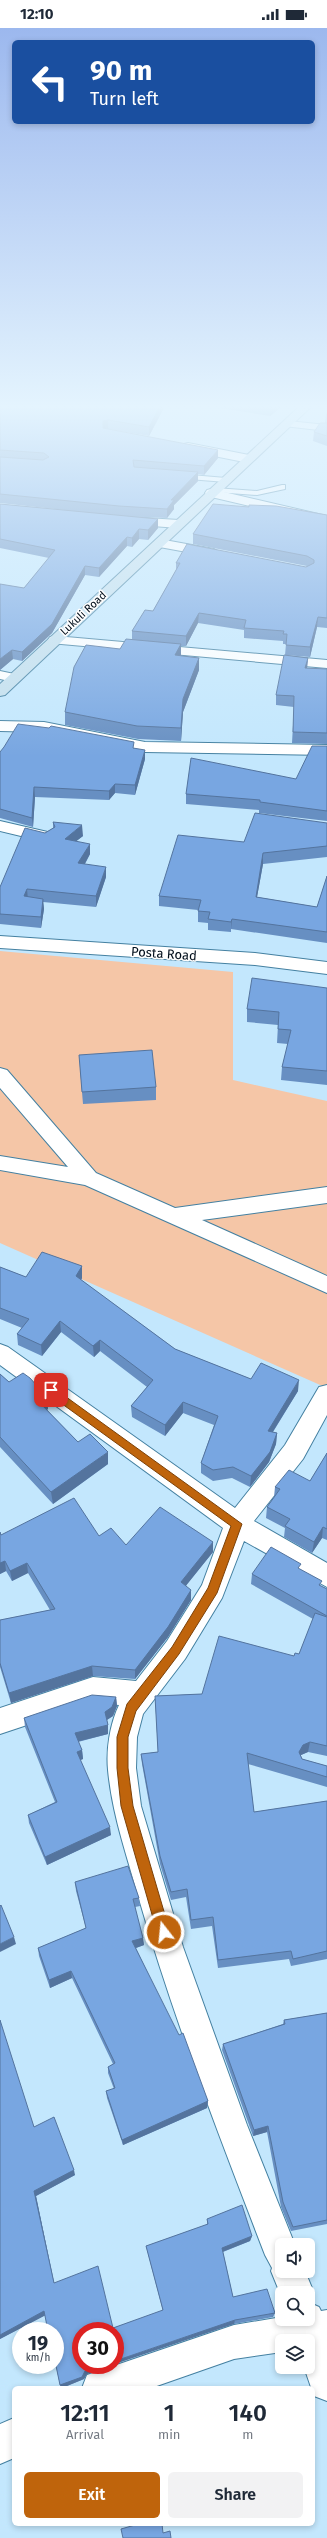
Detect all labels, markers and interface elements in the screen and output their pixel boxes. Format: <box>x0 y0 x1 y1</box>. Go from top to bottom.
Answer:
text: 12:10 <box>20 5 54 23</box>
text: 90 m <box>90 54 152 87</box>
icon: left <box>24 56 76 108</box>
text: Turn left <box>90 88 159 110</box>
street label: Lukuli Road <box>58 589 109 638</box>
street label: Posta Road <box>131 944 197 963</box>
pin <box>34 1373 68 1407</box>
icon: arrive <box>40 1379 62 1401</box>
position arrow <box>143 1911 185 1953</box>
map controls <box>275 2238 315 2374</box>
button: sound <box>275 2238 315 2278</box>
button: search <box>275 2286 315 2326</box>
speed limit sign: 30 <box>72 2322 124 2374</box>
text: 19 <box>28 2331 48 2355</box>
button: layers <box>275 2334 315 2374</box>
text: km/h <box>26 2352 50 2364</box>
text: 12:11 <box>60 2399 110 2427</box>
text: 1 <box>164 2399 175 2427</box>
text: 140 <box>229 2399 267 2427</box>
text: Arrival <box>66 2427 104 2442</box>
text: min <box>158 2427 180 2442</box>
text: m <box>242 2427 253 2442</box>
button: Exit <box>24 2472 160 2518</box>
button: Share <box>168 2472 303 2518</box>

